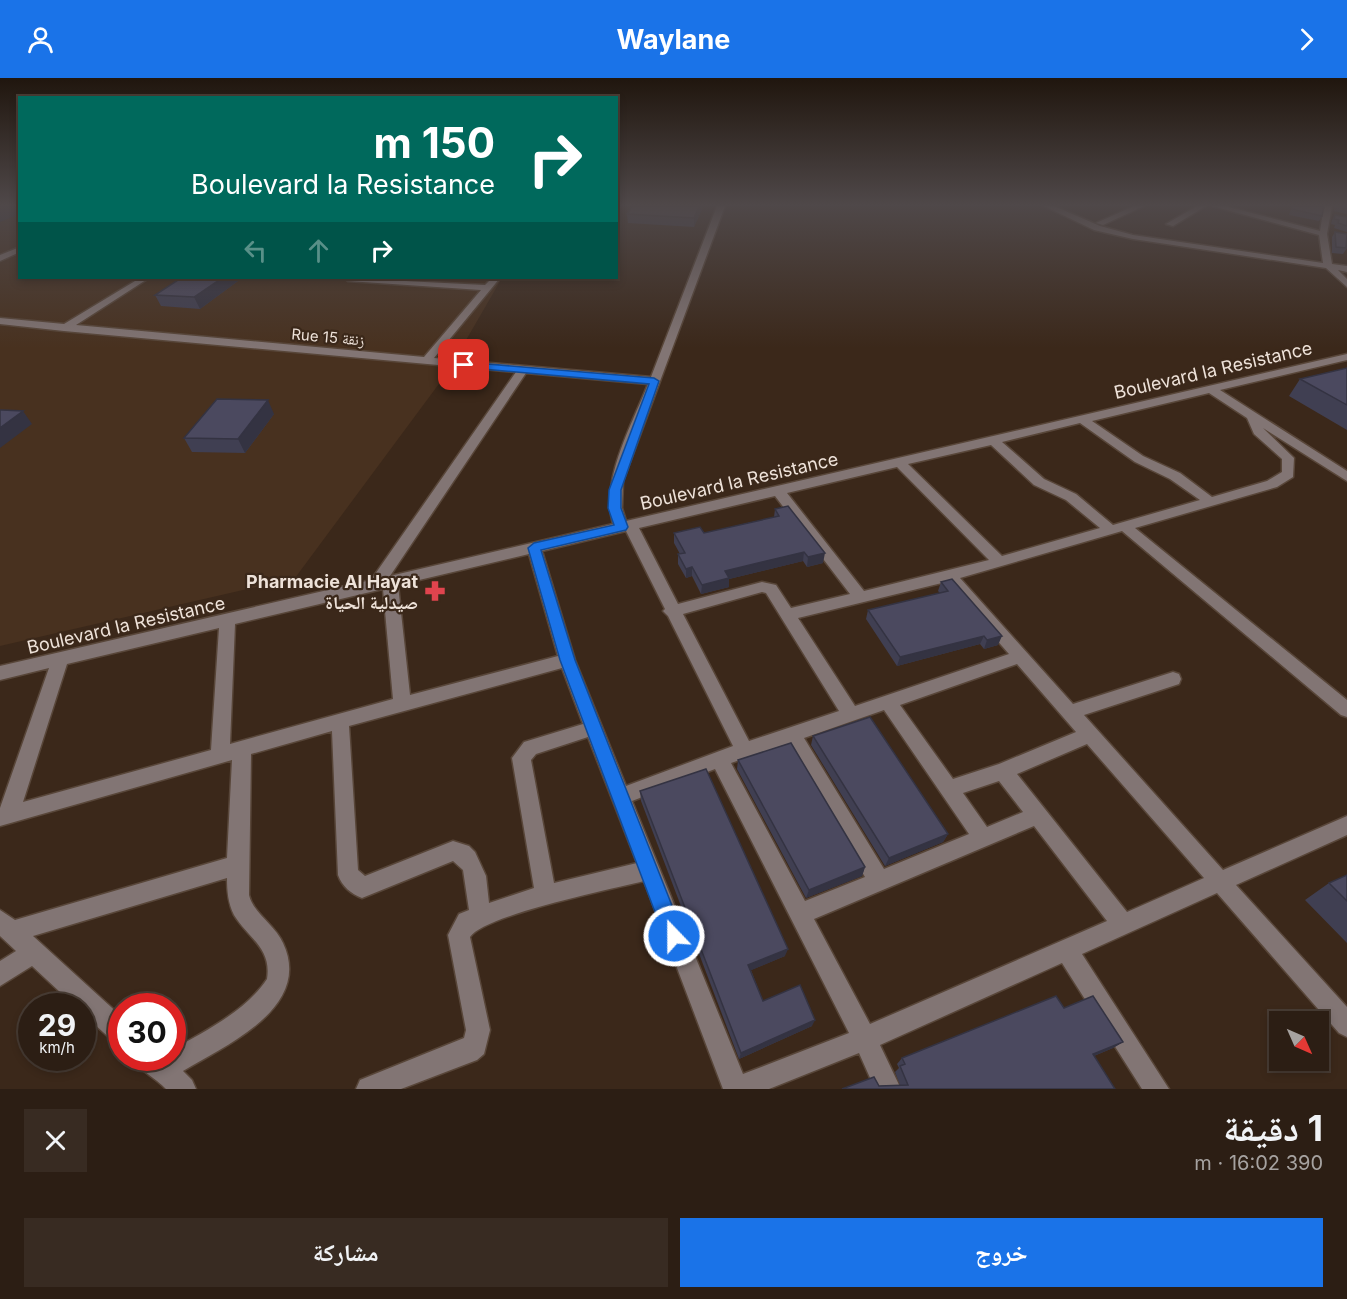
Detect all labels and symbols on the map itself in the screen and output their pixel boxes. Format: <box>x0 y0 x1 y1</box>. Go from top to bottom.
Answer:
street label: Rue 15 زنقة <box>291 324 366 350</box>
street label: Boulevard la Resistance <box>1112 337 1314 403</box>
pin <box>438 339 489 390</box>
street label: Boulevard la Resistance <box>638 448 840 514</box>
place label: Pharmacie Al Hayat صيدلية الحياة <box>246 571 418 613</box>
pharmacy icon: Pharmacie Al Hayat صيدلية الحياة <box>423 579 447 603</box>
street label: Boulevard la Resistance <box>25 592 227 658</box>
position arrow <box>642 904 706 968</box>
speed limit sign: 30 <box>108 993 186 1071</box>
north arrow <box>1269 1011 1329 1071</box>

